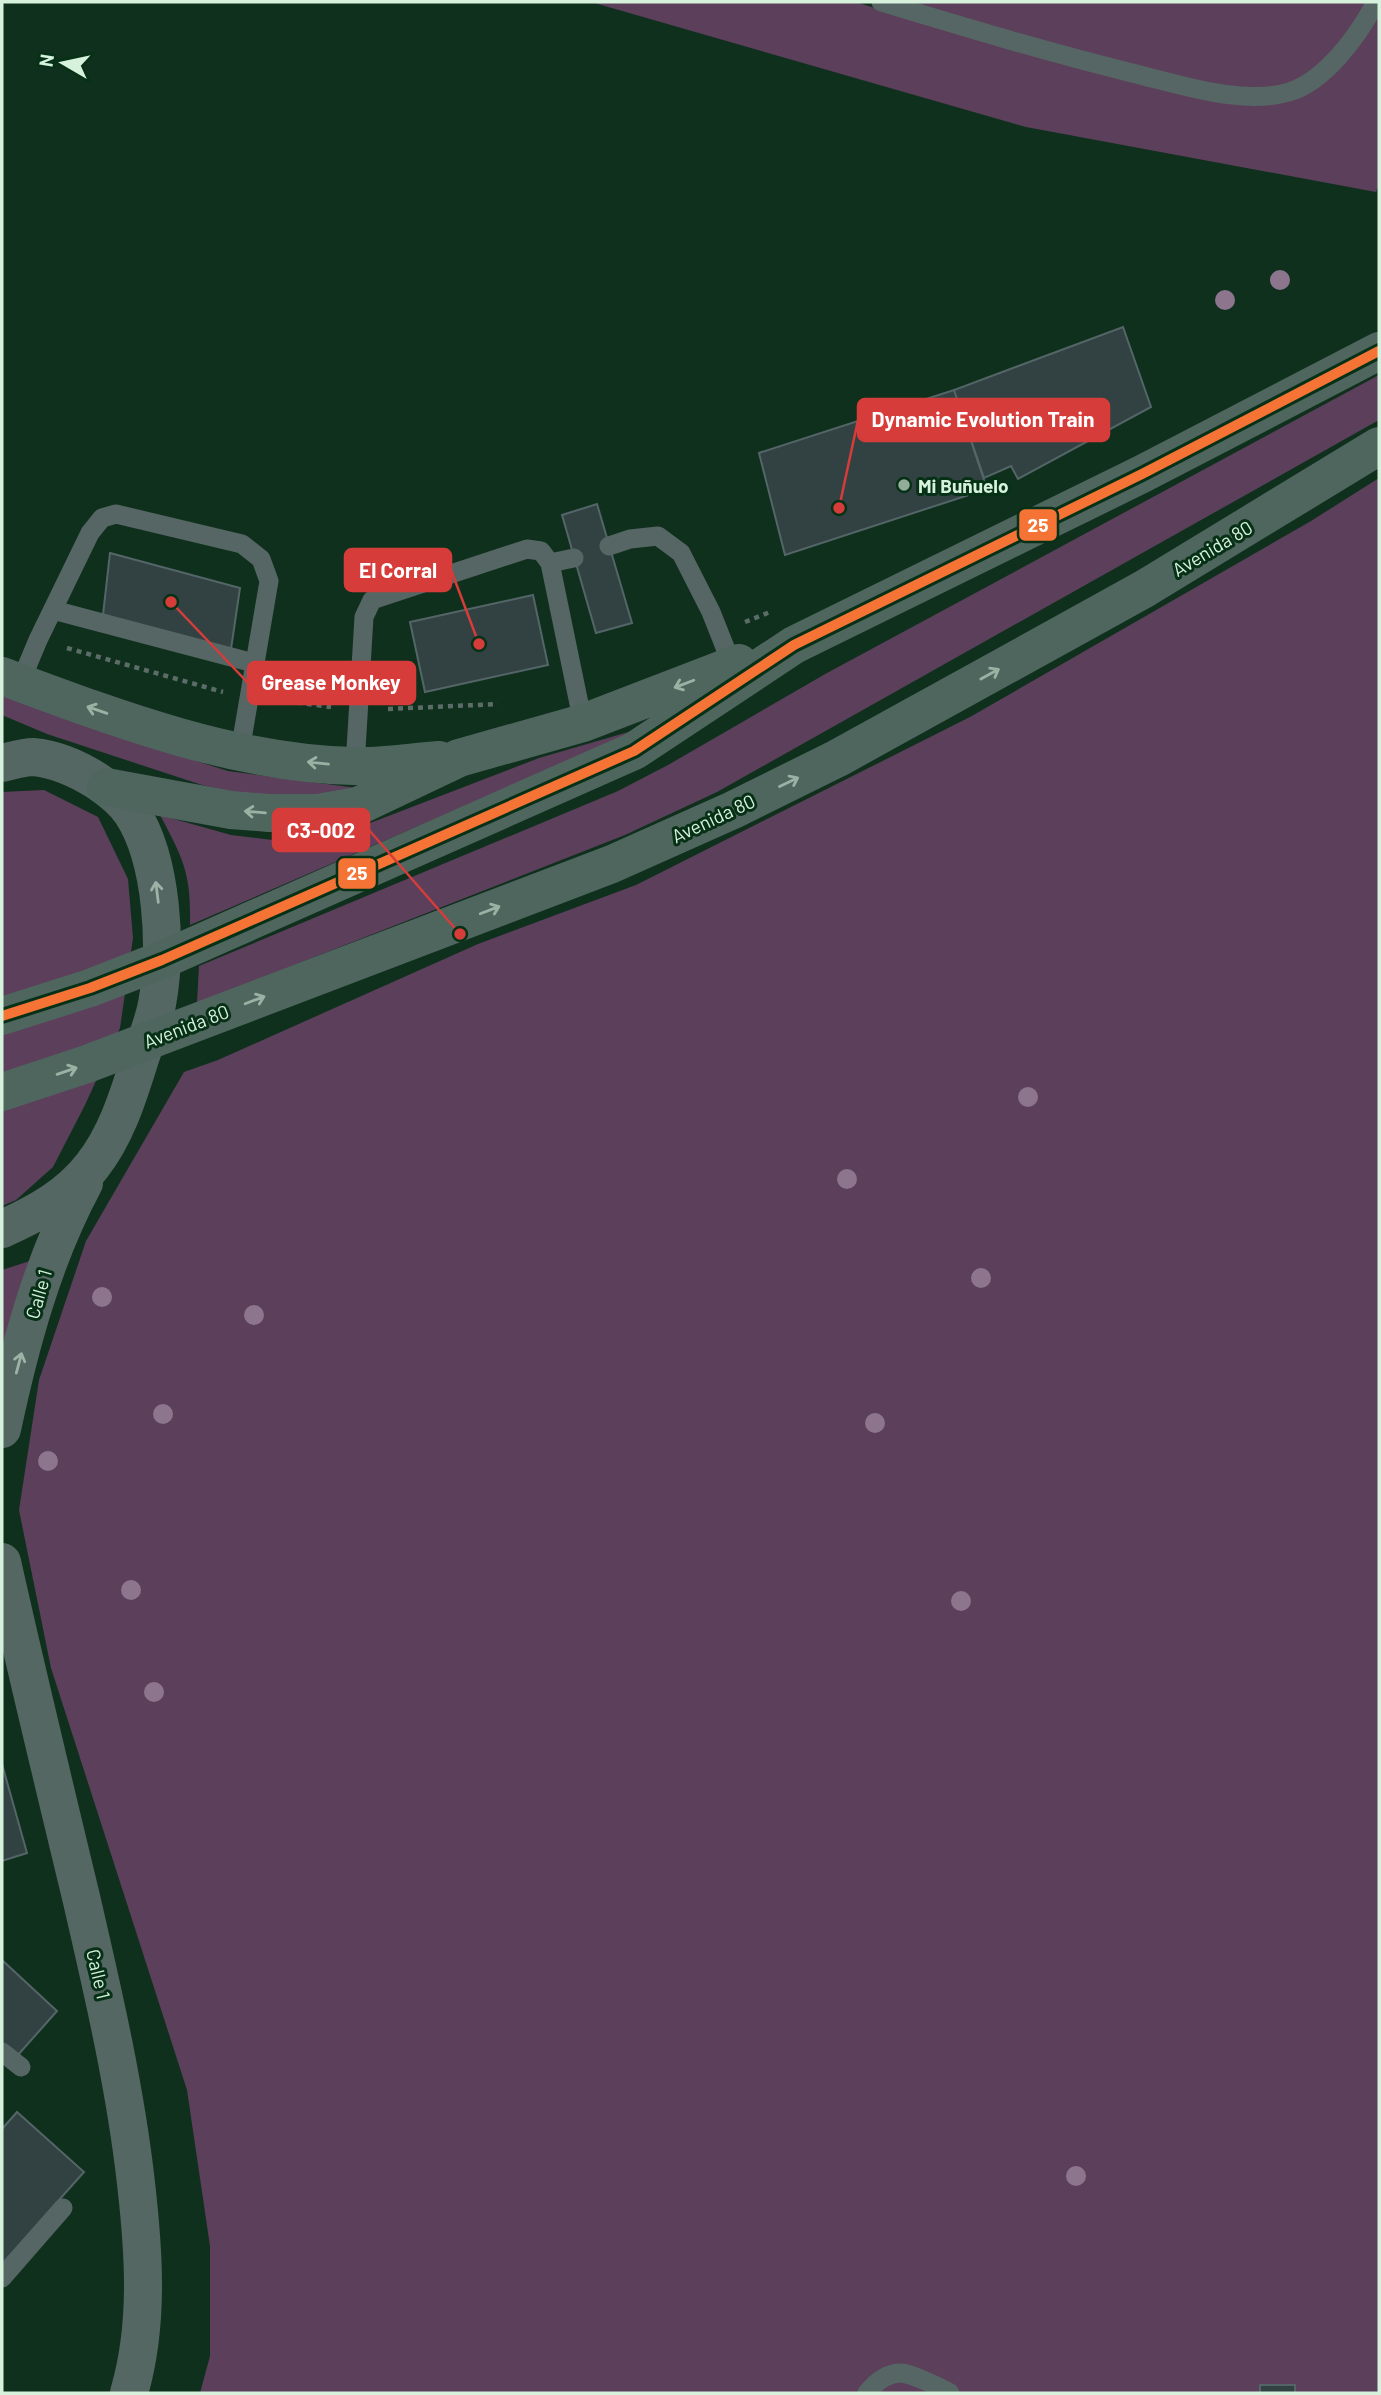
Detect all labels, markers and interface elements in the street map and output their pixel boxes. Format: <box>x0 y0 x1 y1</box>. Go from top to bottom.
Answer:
north arrow <box>28 28 98 98</box>
text: N <box>33 52 58 68</box>
callout: Dynamic Evolution Train <box>858 399 1109 441</box>
text: Dynamic Evolution Train <box>872 406 1094 431</box>
place label: Mi Buñuelo <box>918 474 1009 497</box>
marker: Mi Buñuelo <box>896 477 912 493</box>
line badge: 25 <box>1018 508 1058 542</box>
text: 25 <box>1028 513 1048 536</box>
street label: Avenida 80 <box>1168 515 1256 581</box>
callout: El Corral <box>345 549 451 591</box>
text: El Corral <box>359 557 437 582</box>
callout: Grease Monkey <box>248 662 415 704</box>
one-way arrow <box>979 667 999 681</box>
text: Grease Monkey <box>261 669 401 694</box>
one-way arrow <box>673 679 695 691</box>
one-way arrow <box>86 703 108 716</box>
one-way arrow <box>307 756 329 769</box>
one-way arrow <box>778 774 799 788</box>
street label: Avenida 80 <box>668 789 758 847</box>
one-way arrow <box>244 805 267 818</box>
callout: C3-002 <box>273 809 369 851</box>
text: C3-002 <box>287 817 355 842</box>
line badge: 25 <box>337 857 377 890</box>
text: 25 <box>347 861 367 884</box>
one-way arrow <box>150 881 163 904</box>
one-way arrow <box>479 903 501 916</box>
one-way arrow <box>244 993 265 1005</box>
street label: Avenida 80 <box>140 999 232 1053</box>
one-way arrow <box>55 1064 77 1076</box>
street label: Calle 1 <box>20 1267 56 1321</box>
one-way arrow <box>13 1352 26 1374</box>
street label: Calle 1 <box>82 1947 116 2001</box>

